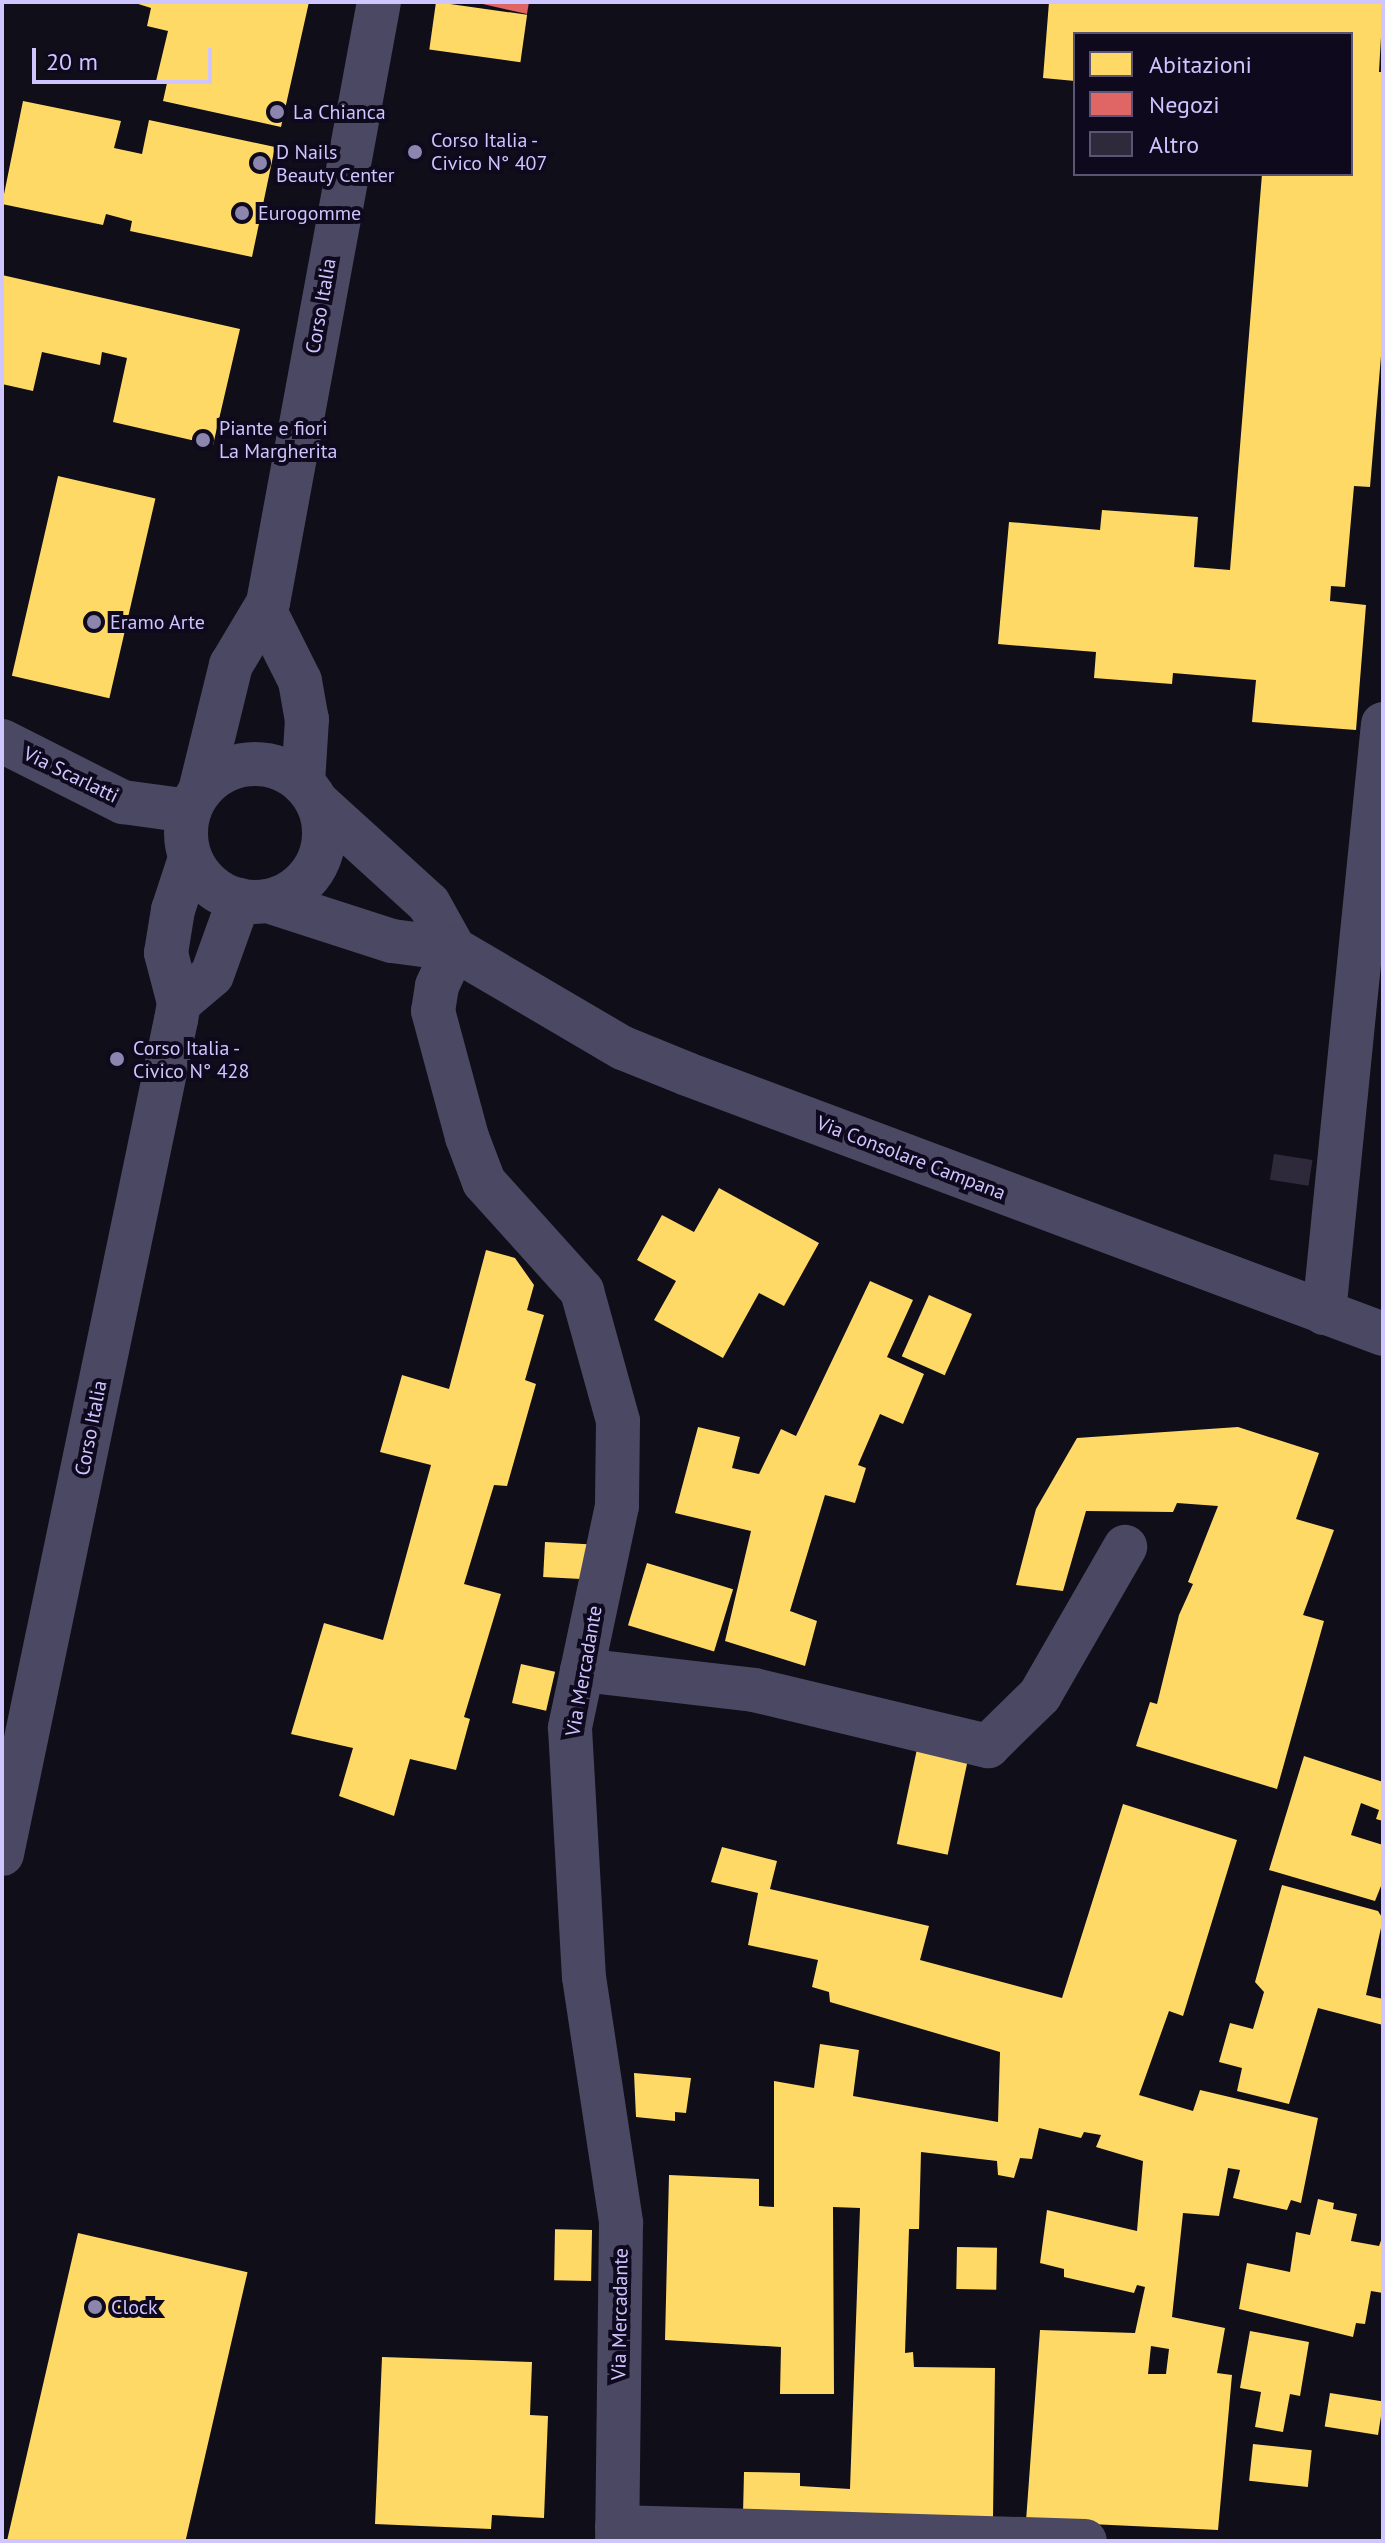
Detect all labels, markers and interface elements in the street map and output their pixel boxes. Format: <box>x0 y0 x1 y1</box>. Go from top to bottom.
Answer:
scale bar <box>36 32 216 82</box>
legend <box>1073 32 1353 176</box>
text: 20 m <box>46 46 98 77</box>
text: Abitazioni <box>1149 49 1252 80</box>
text: Negozi <box>1149 89 1220 120</box>
place label: La Chianca <box>293 100 386 124</box>
marker: La Chianca <box>268 103 286 121</box>
place label: Corso Italia - Civico N° 407 <box>431 128 547 175</box>
text: Altro <box>1149 129 1199 160</box>
place label: D Nails Beauty Center <box>276 140 395 187</box>
marker: Corso Italia - Civico N° 407 <box>406 143 424 161</box>
marker: D Nails Beauty Center <box>251 154 269 172</box>
place label: Eurogomme <box>258 201 361 225</box>
marker: Eurogomme <box>233 204 251 222</box>
street label: Corso Italia <box>301 256 341 356</box>
place label: Piante e fiori La Margherita <box>219 416 337 463</box>
marker: Piante e fiori La Margherita <box>194 431 212 449</box>
place label: Eramo Arte <box>110 610 206 634</box>
marker: Eramo Arte <box>85 613 103 631</box>
street label: Via Scarlatti <box>19 742 123 808</box>
place label: Corso Italia - Civico N° 428 <box>133 1036 249 1083</box>
marker: Corso Italia - Civico N° 428 <box>108 1050 126 1068</box>
street label: Via Consolare Campana <box>813 1111 1009 1205</box>
street label: Corso Italia <box>70 1378 112 1478</box>
street label: Via Mercadante <box>561 1604 607 1738</box>
street label: Via Mercadante <box>607 2248 633 2380</box>
place label: Clock <box>111 2295 158 2319</box>
marker: Clock <box>86 2298 104 2316</box>

